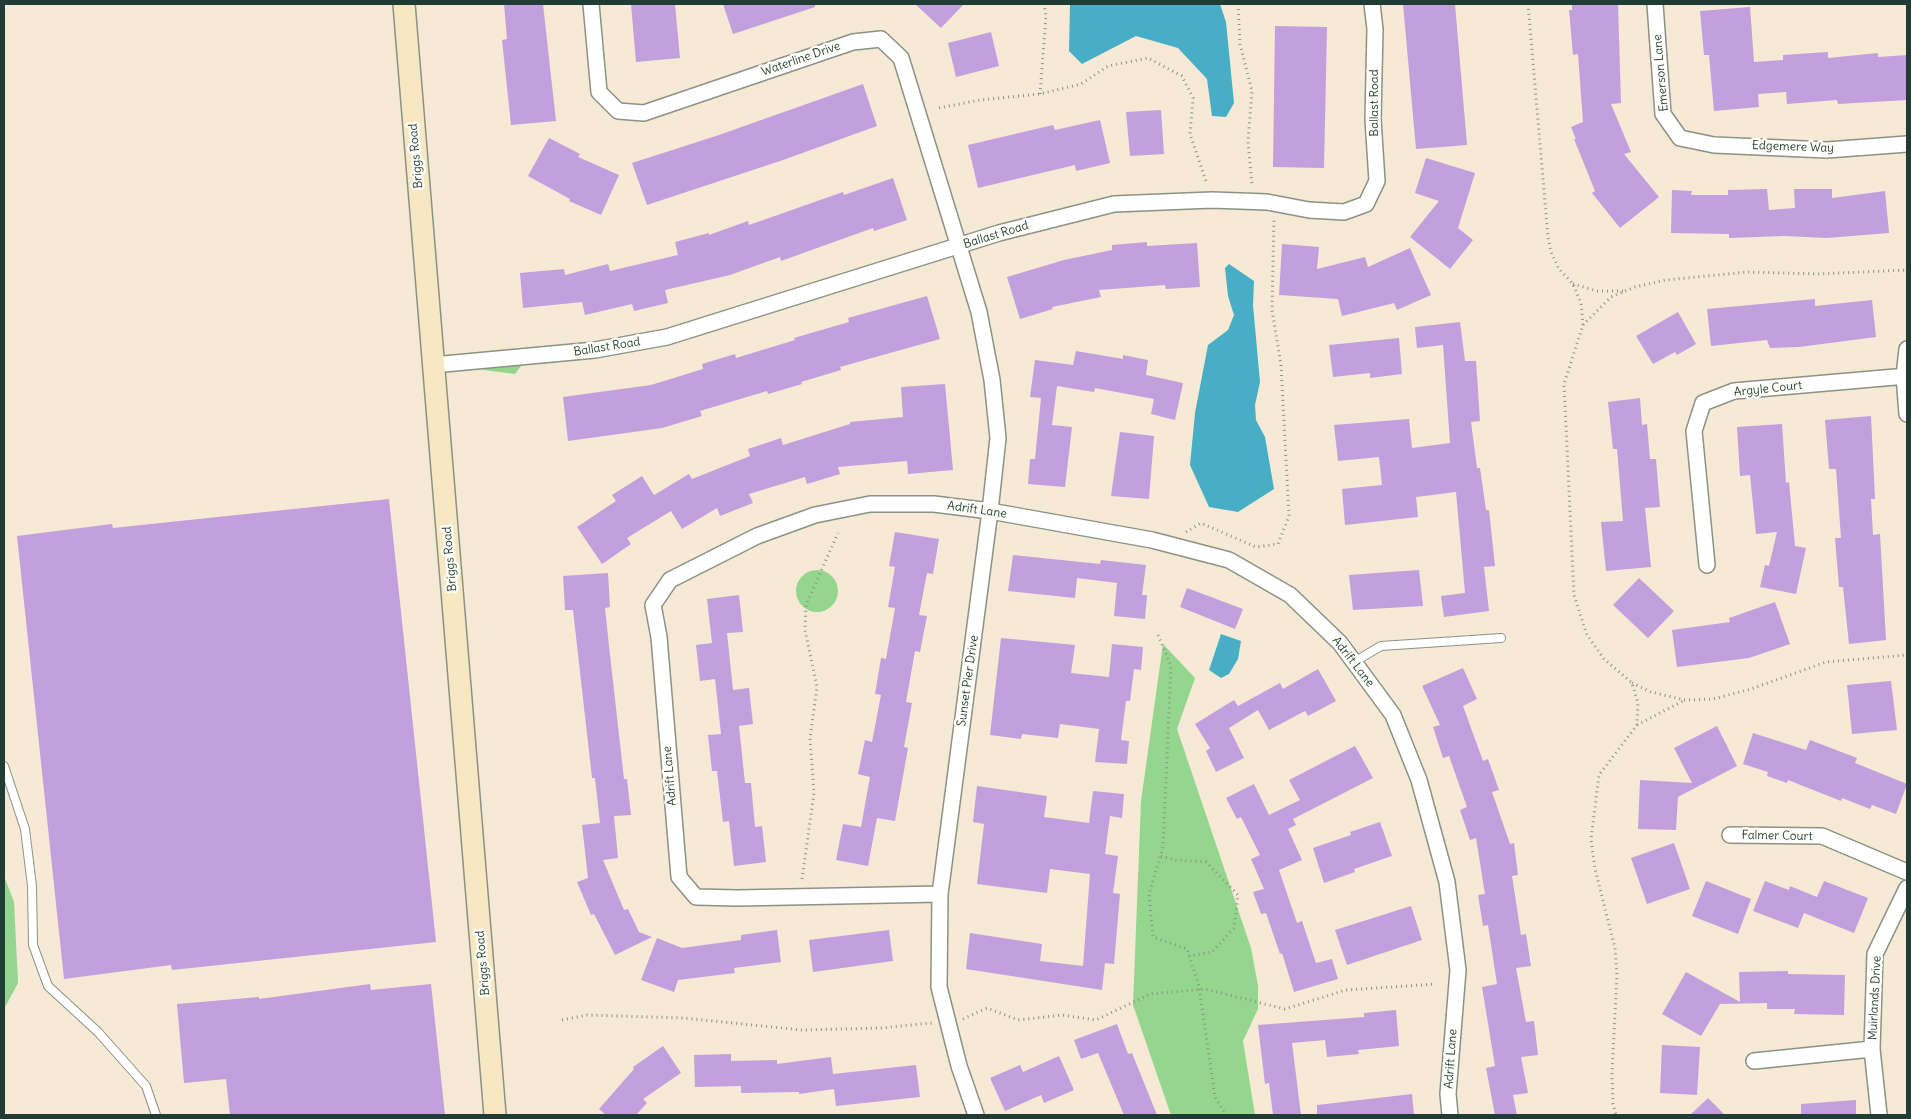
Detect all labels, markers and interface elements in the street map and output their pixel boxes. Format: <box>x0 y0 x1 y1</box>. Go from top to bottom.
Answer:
street label: Emerson Lane <box>1650 34 1672 112</box>
street label: Waterline Drive <box>760 39 842 79</box>
street label: Ballast Road <box>1368 69 1382 137</box>
street label: Briggs Road <box>406 123 426 189</box>
street label: Edgemere Way <box>1752 138 1834 156</box>
street label: Ballast Road <box>962 218 1030 252</box>
street label: Ballast Road <box>573 335 641 359</box>
street label: Argyle Court <box>1733 378 1803 400</box>
street label: Adrift Lane <box>946 499 1008 521</box>
street label: Briggs Road <box>440 526 460 592</box>
street label: Sunset Pier Drive <box>954 634 982 728</box>
street label: Adrift Lane <box>1329 634 1377 690</box>
street label: Adrift Lane <box>660 746 680 806</box>
street label: Falmer Court <box>1741 828 1813 844</box>
street label: Briggs Road <box>473 930 493 996</box>
street label: Muirlands Drive <box>1866 955 1884 1041</box>
street label: Adrift Lane <box>1442 1029 1460 1089</box>

